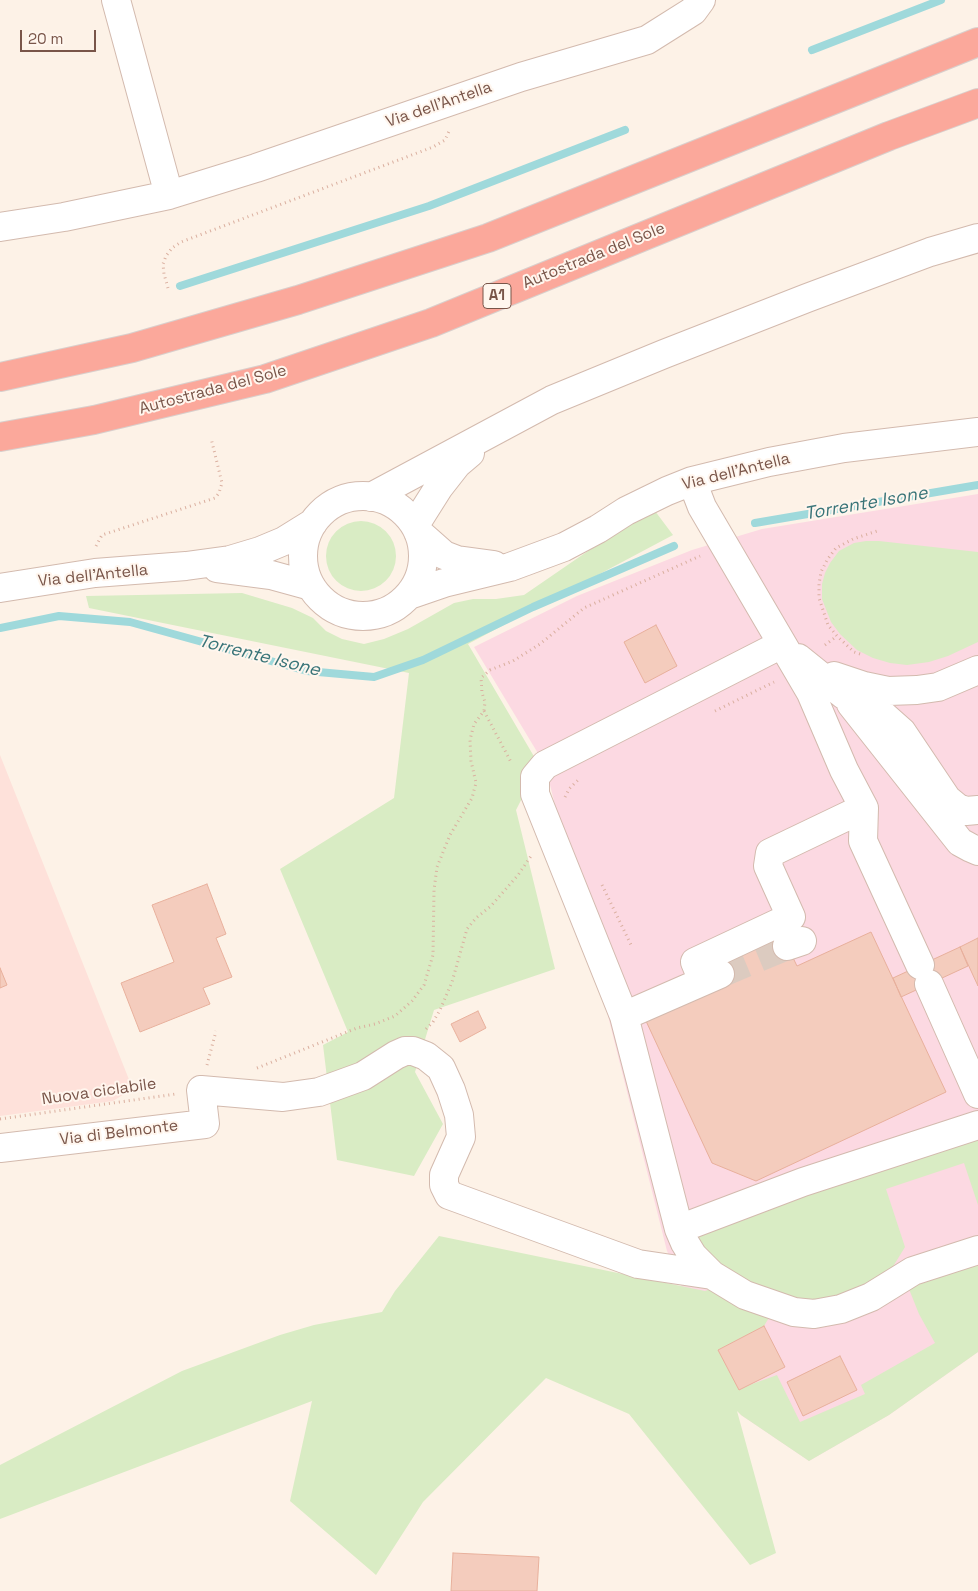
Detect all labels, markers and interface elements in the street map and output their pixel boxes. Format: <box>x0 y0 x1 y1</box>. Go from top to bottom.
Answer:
scale bar <box>22 20 99 52</box>
text: 20 m <box>28 29 63 48</box>
street label: Via dell'Antella <box>384 78 494 132</box>
street label: Autostrada del Sole <box>520 219 668 293</box>
road number: A1 <box>483 284 511 308</box>
street label: Autostrada del Sole <box>137 361 289 419</box>
street label: Via dell'Antella <box>680 449 792 495</box>
water label: Torrente Isone <box>803 483 929 525</box>
street label: Via dell'Antella <box>37 561 149 591</box>
water label: Torrente Isone <box>196 630 322 682</box>
street label: Nuova ciclabile <box>40 1074 158 1110</box>
street label: Via di Belmonte <box>59 1116 179 1150</box>

